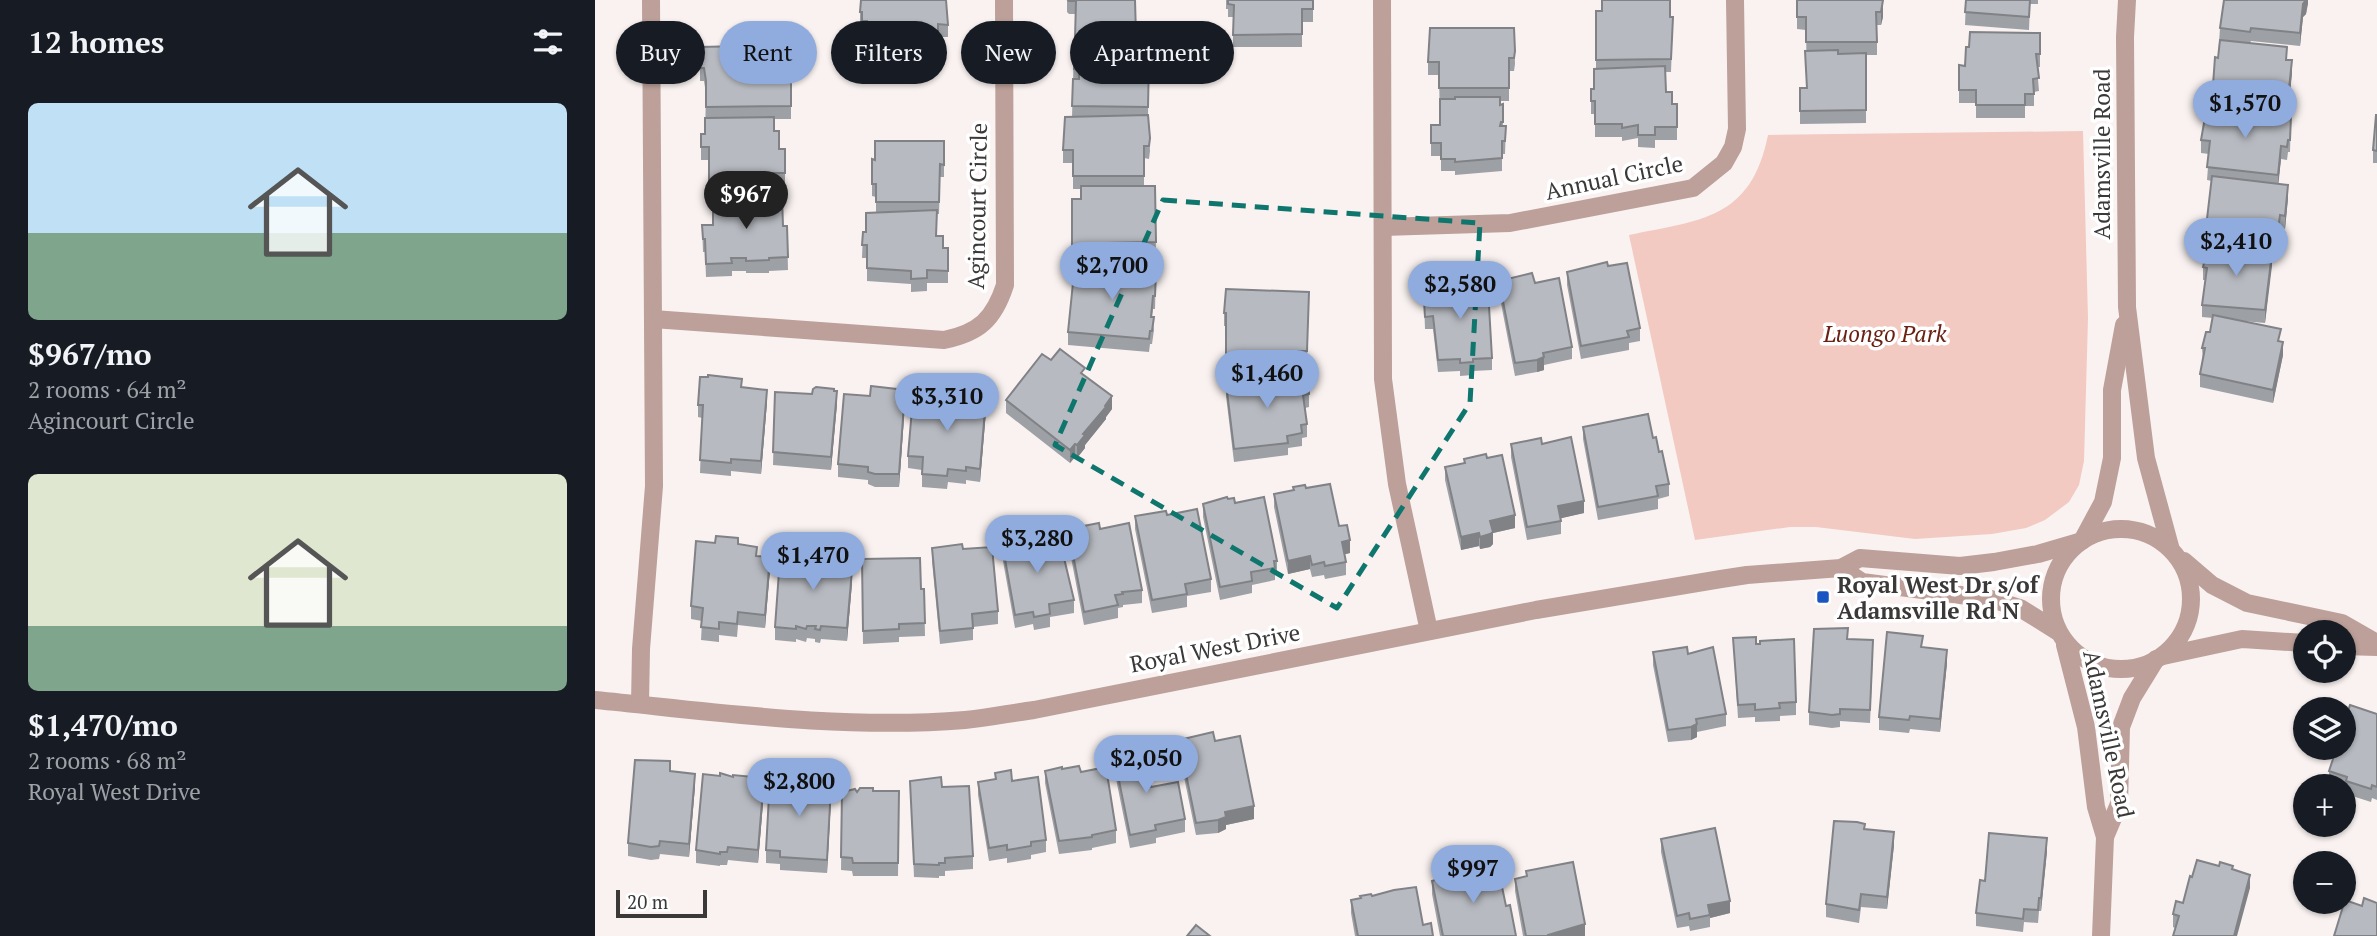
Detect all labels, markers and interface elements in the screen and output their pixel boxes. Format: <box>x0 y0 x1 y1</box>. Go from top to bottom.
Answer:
chip: Buy <box>616 21 705 84</box>
chip: Rent <box>719 21 817 84</box>
chip: Filters <box>831 21 947 84</box>
chip: New <box>961 21 1056 84</box>
chip: Apartment <box>1070 21 1234 84</box>
text: 12 homes <box>28 22 164 62</box>
icon: filters <box>529 23 567 61</box>
street label: Adamsville Road <box>2086 68 2117 239</box>
pin: $1,570 <box>2188 80 2302 140</box>
text: $1,570 <box>2209 87 2281 118</box>
street label: Agincourt Circle <box>960 122 994 290</box>
street label: Annual Circle <box>1542 147 1686 207</box>
icon: home <box>235 149 361 275</box>
pin: $967 <box>705 172 787 231</box>
text: $967 <box>720 178 772 209</box>
pin: $2,410 <box>2179 218 2293 278</box>
text: $2,410 <box>2200 225 2272 256</box>
pin: $2,700 <box>1055 243 1169 302</box>
text: $2,700 <box>1076 249 1148 280</box>
pin: $2,580 <box>1403 262 1517 321</box>
text: $2,580 <box>1424 268 1496 299</box>
park label: Luongo Park <box>1822 318 1948 349</box>
text: $967/mo <box>28 334 152 374</box>
pin: $1,460 <box>1210 350 1324 410</box>
text: $1,460 <box>1231 357 1303 388</box>
text: 2 rooms · 64 m² <box>28 374 187 405</box>
pin: $3,310 <box>890 374 1004 433</box>
text: $3,310 <box>911 380 983 411</box>
text: Agincourt Circle <box>28 405 195 436</box>
pin: $3,280 <box>980 516 1094 575</box>
icon: home <box>235 520 361 646</box>
text: $3,280 <box>1001 522 1073 553</box>
pin: $1,470 <box>756 532 870 592</box>
text: $1,470 <box>777 539 849 570</box>
place label: Royal West Dr s/of Adamsville Rd N <box>1837 569 2041 626</box>
marker: Royal West Dr s/of Adamsville Rd N <box>1815 589 1831 605</box>
street label: Royal West Drive <box>1127 616 1303 680</box>
map controls <box>2293 620 2356 914</box>
button: locate <box>2293 620 2356 683</box>
street label: Adamsville Road <box>2076 647 2142 821</box>
button: layers <box>2293 697 2356 760</box>
text: $1,470/mo <box>28 705 178 745</box>
pin: $2,050 <box>1089 736 1203 795</box>
text: $2,050 <box>1110 742 1182 773</box>
text: 2 rooms · 68 m² <box>28 745 187 776</box>
pin: $2,800 <box>742 758 856 818</box>
text: $2,800 <box>763 765 835 796</box>
button: + <box>2293 774 2356 837</box>
text: Royal West Drive <box>28 776 201 807</box>
pin: $997 <box>1432 846 1514 905</box>
button: − <box>2293 851 2356 914</box>
text: $997 <box>1447 852 1499 883</box>
scale bar <box>616 887 707 919</box>
text: 20 m <box>627 889 668 914</box>

